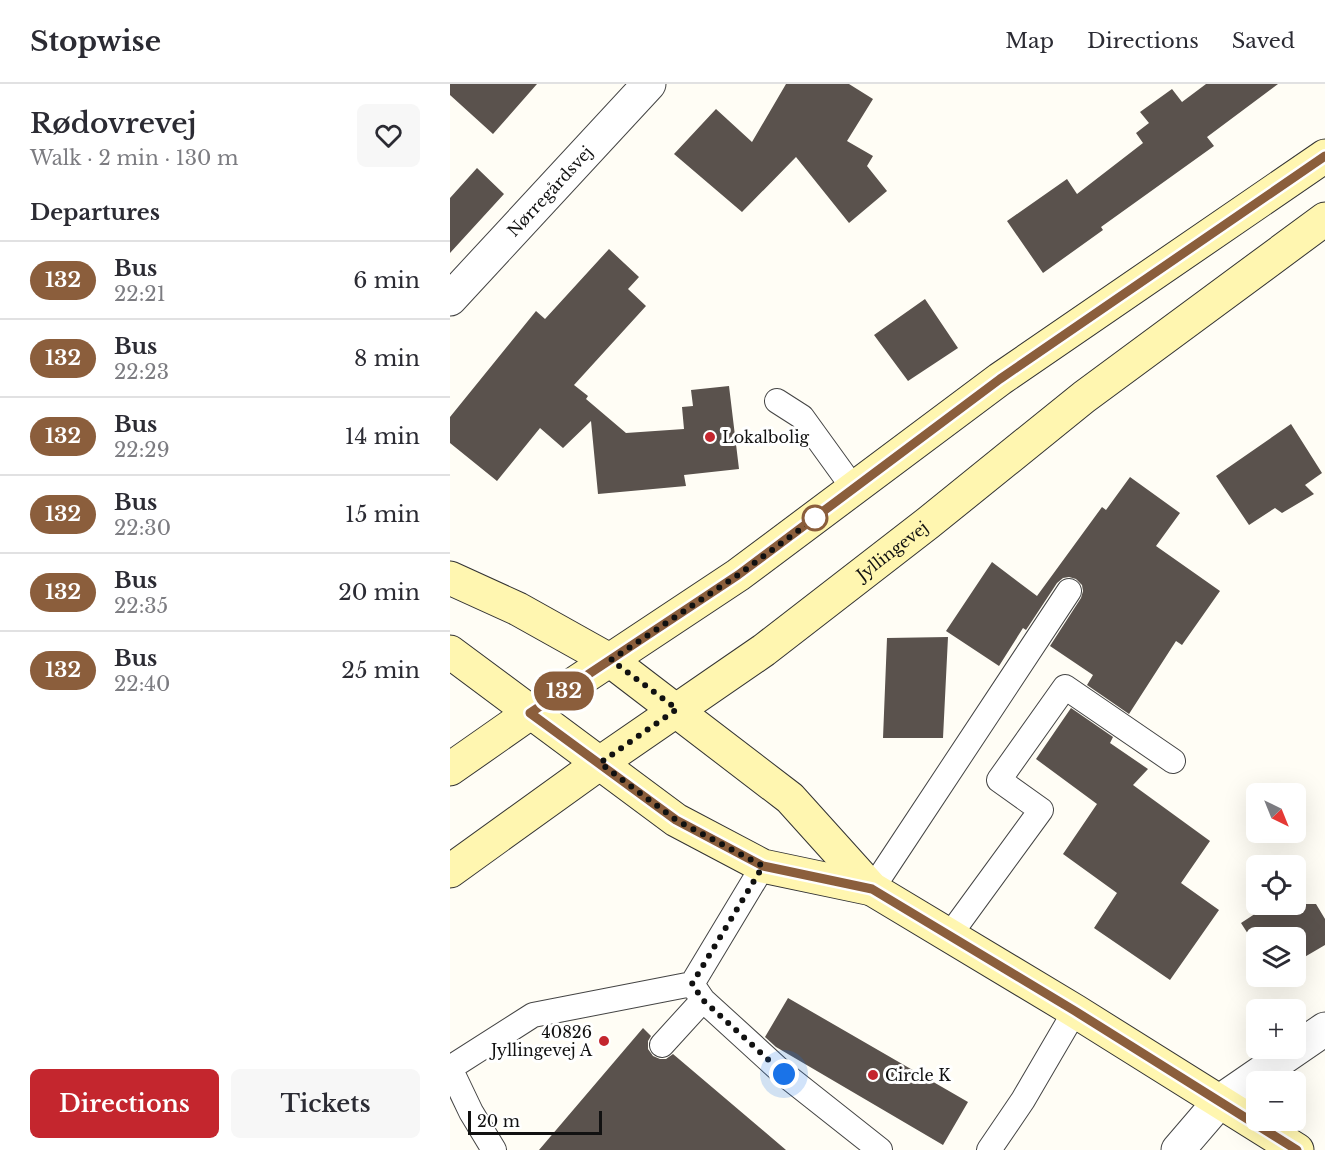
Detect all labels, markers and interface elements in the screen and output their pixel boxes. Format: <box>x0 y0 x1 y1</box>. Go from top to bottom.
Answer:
text: Stopwise <box>30 24 161 59</box>
text: Map <box>1005 28 1054 54</box>
text: Directions <box>1087 28 1199 54</box>
text: Saved <box>1232 28 1295 54</box>
button: heart <box>357 104 420 167</box>
text: Rødovrevej <box>30 106 197 141</box>
street label: Nørregårdsvej <box>503 142 597 240</box>
text: Walk · 2 min · 130 m <box>30 146 239 170</box>
text: Departures <box>30 199 160 226</box>
text: Bus <box>114 255 157 282</box>
text: 132 <box>45 267 81 293</box>
text: 6 min <box>353 267 420 294</box>
text: 22:21 <box>114 282 166 306</box>
text: Bus <box>114 333 157 360</box>
text: 132 <box>45 345 81 371</box>
text: 8 min <box>354 345 420 372</box>
text: 22:23 <box>114 360 169 384</box>
text: Bus <box>114 411 157 438</box>
text: 132 <box>45 423 81 449</box>
text: 14 min <box>345 423 420 450</box>
place label: Lokalbolig <box>722 427 810 447</box>
marker: Lokalbolig <box>703 430 717 444</box>
text: 22:29 <box>114 438 170 462</box>
text: Bus <box>114 489 157 516</box>
text: 132 <box>45 501 81 527</box>
text: 15 min <box>345 501 420 528</box>
unlabelled marker <box>802 505 828 531</box>
text: 22:30 <box>114 516 171 540</box>
street label: Jyllingevej <box>851 517 932 586</box>
text: Bus <box>114 567 157 594</box>
text: 132 <box>45 579 81 605</box>
text: 20 min <box>338 579 420 606</box>
text: 22:35 <box>114 594 168 618</box>
text: Bus <box>114 645 157 672</box>
text: 132 <box>45 657 81 683</box>
text: 25 min <box>341 657 420 684</box>
text: 22:40 <box>114 672 170 696</box>
line badge: 132 <box>530 672 598 710</box>
text: 132 <box>546 678 582 704</box>
north arrow <box>1246 783 1306 843</box>
map controls <box>1246 783 1306 1131</box>
button: locate <box>1246 855 1306 915</box>
button: layers <box>1246 927 1306 987</box>
button: + <box>1246 999 1306 1059</box>
place label: 40826 Jyllingevej A <box>489 1022 593 1060</box>
marker: 40826 Jyllingevej A <box>597 1034 611 1048</box>
your location <box>769 1059 799 1089</box>
place label: Circle K <box>885 1065 951 1085</box>
marker: Circle K <box>866 1068 880 1082</box>
button: Directions <box>30 1069 219 1138</box>
button: Tickets <box>231 1069 420 1138</box>
button: − <box>1246 1071 1306 1131</box>
scale bar <box>468 1108 602 1136</box>
text: 20 m <box>477 1111 520 1131</box>

